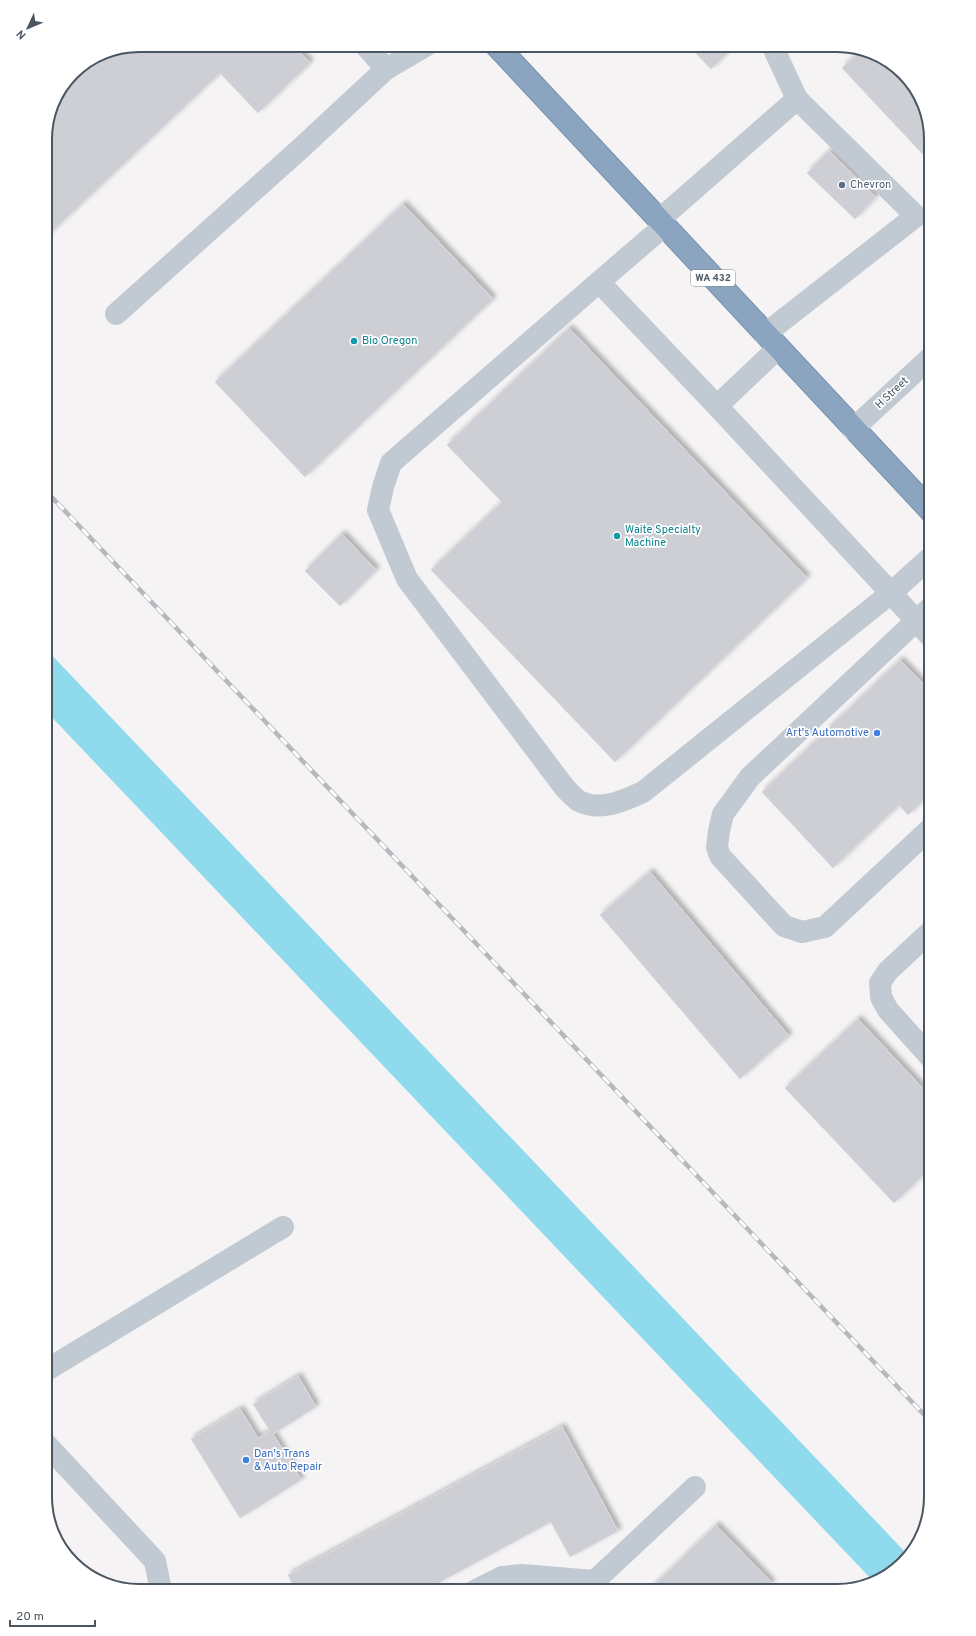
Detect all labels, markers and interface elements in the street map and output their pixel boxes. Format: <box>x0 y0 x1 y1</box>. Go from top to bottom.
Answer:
north arrow <box>8 8 48 48</box>
text: N <box>14 27 29 42</box>
place label: Chevron <box>850 178 891 192</box>
marker: Chevron <box>837 180 847 190</box>
road number: WA 432 <box>691 270 735 286</box>
place label: Bio Oregon <box>362 334 417 348</box>
marker: Bio Oregon <box>349 336 359 346</box>
street label: H Street <box>872 374 912 412</box>
place label: Waite Specialty Machine <box>625 523 701 550</box>
marker: Waite Specialty Machine <box>612 531 622 541</box>
place label: Art's Automotive <box>786 726 869 740</box>
marker: Art's Automotive <box>872 728 882 738</box>
place label: Dan's Trans & Auto Repair <box>254 1447 323 1474</box>
marker: Dan's Trans & Auto Repair <box>241 1455 251 1465</box>
scale bar <box>10 1602 95 1628</box>
text: 20 m <box>16 1609 44 1625</box>

